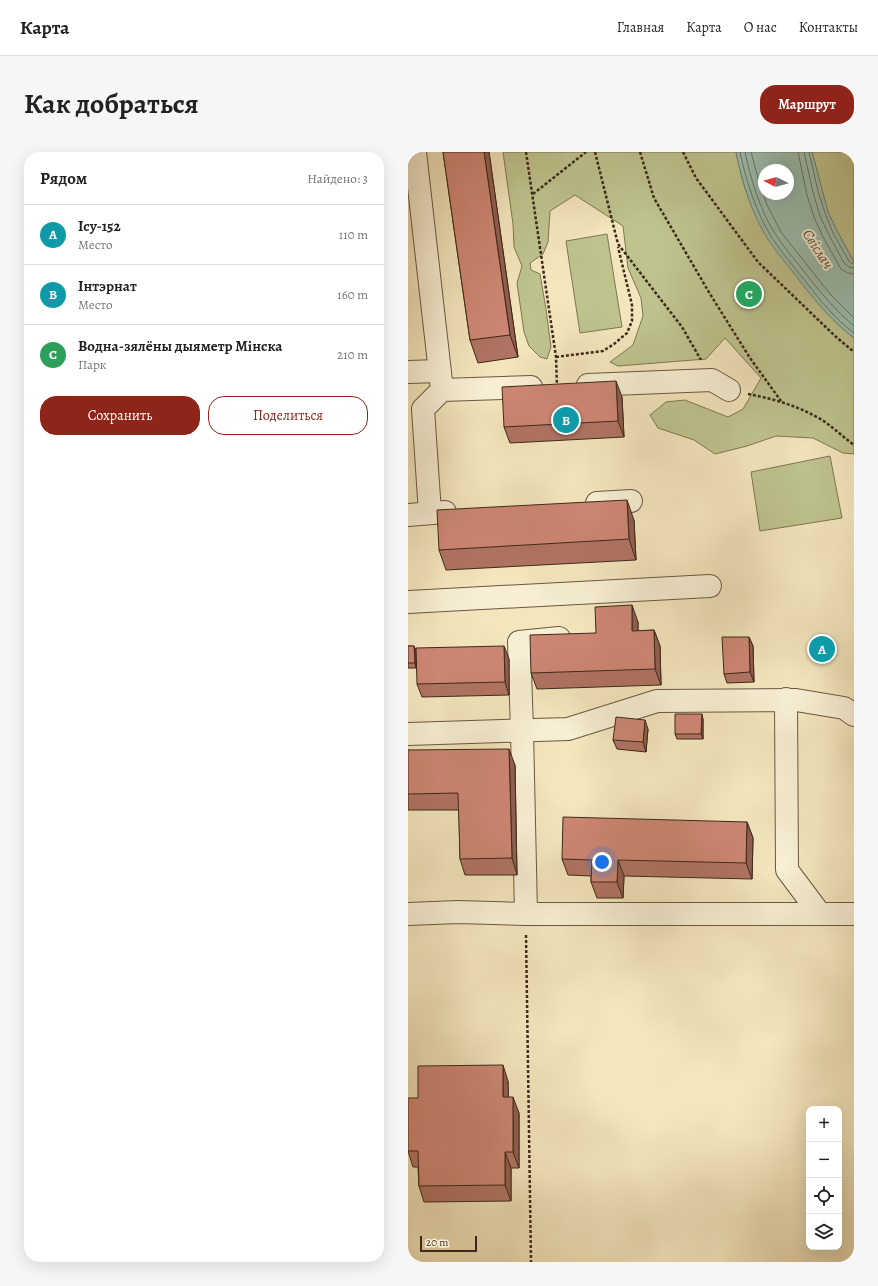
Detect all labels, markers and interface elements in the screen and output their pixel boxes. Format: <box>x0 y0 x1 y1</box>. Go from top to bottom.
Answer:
text: Карта <box>20 15 69 41</box>
text: Главная <box>617 18 664 37</box>
text: Карта <box>686 18 722 37</box>
text: О нас <box>744 18 777 37</box>
text: Контакты <box>799 18 858 37</box>
text: Как добраться <box>24 85 199 123</box>
button: Маршрут <box>760 85 854 124</box>
north arrow <box>758 164 794 200</box>
text: Рядом <box>40 167 87 190</box>
text: Найдено: 3 <box>307 170 368 187</box>
text: Ісу-152 <box>78 216 121 236</box>
water label: Свіслач <box>798 225 838 273</box>
text: A <box>49 226 57 243</box>
text: 110 m <box>339 226 368 243</box>
text: Место <box>78 236 113 253</box>
text: Інтэрнат <box>78 276 137 296</box>
pin: C <box>736 279 762 309</box>
text: B <box>49 286 57 303</box>
text: 160 m <box>337 286 368 303</box>
text: Место <box>78 296 113 313</box>
text: Водна-зялёны дыяметр Мінска <box>78 336 282 356</box>
text: C <box>49 346 57 363</box>
text: 210 m <box>337 346 368 363</box>
text: Парк <box>78 356 107 373</box>
button: Сохранить <box>40 396 200 435</box>
button: Поделиться <box>208 396 368 435</box>
pin: B <box>553 405 579 435</box>
pin: A <box>809 634 835 664</box>
your location <box>592 852 612 872</box>
map controls <box>806 1106 842 1250</box>
button: + <box>806 1106 842 1142</box>
button: − <box>806 1142 842 1178</box>
button: locate <box>806 1178 842 1214</box>
button: layers <box>806 1214 842 1250</box>
scale bar <box>420 1234 477 1253</box>
text: 20 m <box>426 1235 448 1250</box>

